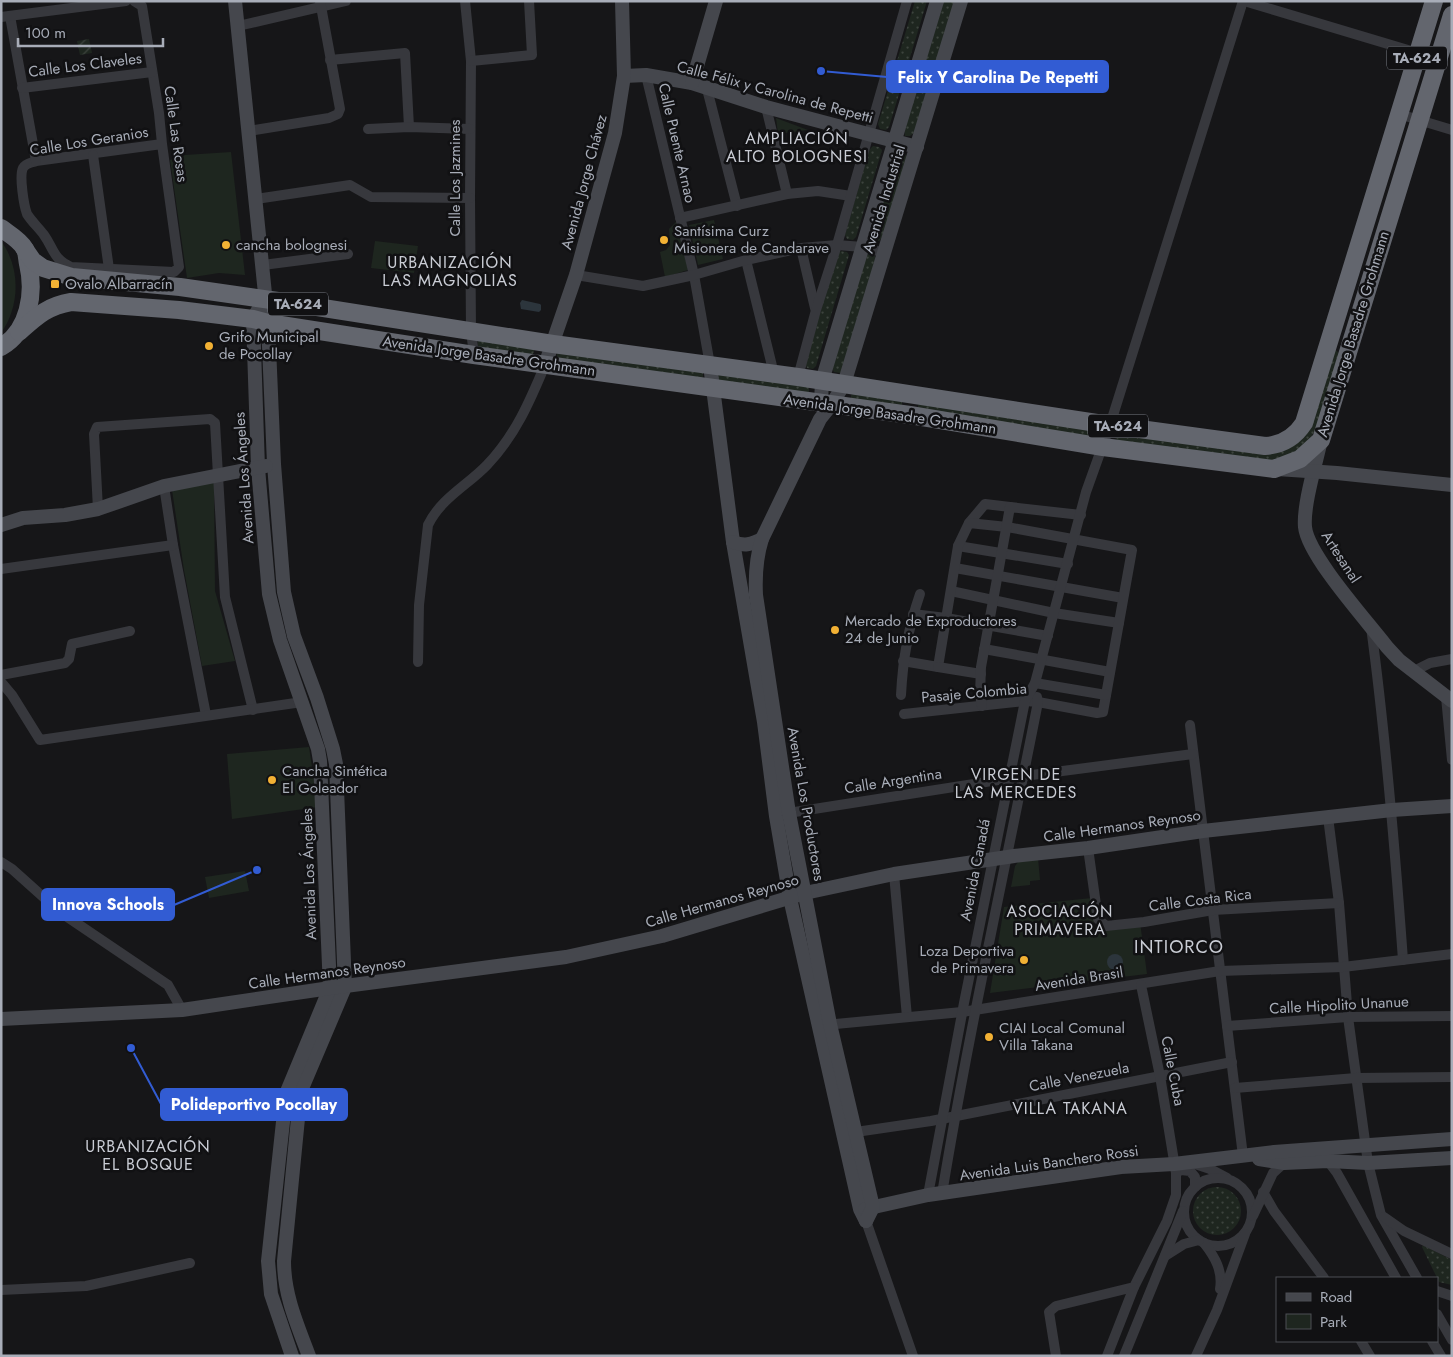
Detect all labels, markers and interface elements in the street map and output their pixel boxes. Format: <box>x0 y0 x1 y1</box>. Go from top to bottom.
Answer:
scale bar <box>18 15 162 47</box>
text: 100 m <box>25 22 66 44</box>
road number: TA-624 <box>1387 46 1447 70</box>
street label: Calle Los Claveles <box>27 47 143 83</box>
street label: Calle Félix y Carolina de Repetti <box>674 55 876 129</box>
callout: Felix Y Carolina De Repetti <box>887 61 1108 92</box>
text: Felix Y Carolina De Repetti <box>898 66 1098 89</box>
street label: Calle Puente Arnao <box>653 81 701 205</box>
street label: Calle Las Rosas <box>158 84 194 184</box>
street label: Avenida Jorge Chávez <box>555 112 613 252</box>
street label: Calle Los Jazmines <box>444 119 466 237</box>
street label: Calle Los Geranios <box>28 121 150 161</box>
district label: AMPLIACIÓN ALTO BOLOGNESI <box>726 127 868 168</box>
street label: Avenida Industrial <box>857 142 911 256</box>
place label: Santísima Curz Misionera de Candarave <box>674 220 829 259</box>
street label: Avenida Jorge Basadre Grohmann <box>1311 228 1395 440</box>
place label: cancha bolognesi <box>236 234 348 256</box>
marker: Santísima Curz Misionera de Candarave <box>658 234 670 246</box>
marker: cancha bolognesi <box>220 239 232 251</box>
district label: URBANIZACIÓN LAS MAGNOLIAS <box>382 251 518 292</box>
place label: Ovalo Albarracín <box>65 273 173 295</box>
marker: Ovalo Albarracín <box>49 278 61 290</box>
road number: TA-624 <box>268 292 328 316</box>
place label: Grifo Municipal de Pocollay <box>219 326 319 365</box>
street label: Avenida Jorge Basadre Grohmann <box>381 330 597 382</box>
marker: Grifo Municipal de Pocollay <box>203 340 215 352</box>
street label: Avenida Jorge Basadre Grohmann <box>782 388 998 440</box>
street label: Avenida Los Ángeles <box>228 411 260 545</box>
road number: TA-624 <box>1088 414 1148 438</box>
street label: Artesanal <box>1316 527 1366 587</box>
place label: Mercado de Exproductores 24 de Junio <box>845 610 1016 649</box>
marker: Mercado de Exproductores 24 de Junio <box>829 624 841 636</box>
street label: Pasaje Colombia <box>920 677 1028 709</box>
street label: Avenida Los Productores <box>782 725 830 883</box>
place label: Cancha Sintética El Goleador <box>282 760 387 799</box>
street label: Calle Argentina <box>843 762 943 800</box>
district label: VIRGEN DE LAS MERCEDES <box>955 763 1077 804</box>
marker: Cancha Sintética El Goleador <box>266 774 278 786</box>
street label: Calle Hermanos Reynoso <box>1042 804 1202 848</box>
street label: Avenida Los Ángeles <box>296 808 322 940</box>
street label: Avenida Canadá <box>954 817 996 923</box>
street label: Calle Hermanos Reynoso <box>643 869 801 933</box>
street label: Calle Costa Rica <box>1147 883 1253 917</box>
callout: Innova Schools <box>42 889 174 920</box>
text: Innova Schools <box>52 893 164 916</box>
district label: ASOCIACIÓN PRIMAVERA <box>1007 900 1113 941</box>
district label: INTIORCO <box>1134 934 1224 960</box>
place label: Loza Deportiva de Primavera <box>920 940 1014 979</box>
street label: Calle Hermanos Reynoso <box>247 951 407 995</box>
marker: Loza Deportiva de Primavera <box>1018 954 1030 966</box>
street label: Avenida Brasil <box>1033 961 1125 997</box>
street label: Calle Hipolito Unanue <box>1269 990 1410 1020</box>
place label: CIAI Local Comunal Villa Takana <box>999 1017 1125 1056</box>
marker: CIAI Local Comunal Villa Takana <box>983 1031 995 1043</box>
street label: Calle Cuba <box>1155 1034 1191 1108</box>
street label: Calle Venezuela <box>1027 1057 1131 1097</box>
callout: Polideportivo Pocollay <box>161 1089 347 1120</box>
text: Polideportivo Pocollay <box>171 1093 338 1116</box>
district label: VILLA TAKANA <box>1012 1097 1128 1120</box>
district label: URBANIZACIÓN EL BOSQUE <box>85 1135 211 1176</box>
street label: Avenida Luis Banchero Rossi <box>958 1140 1140 1186</box>
legend <box>1276 1277 1438 1342</box>
text: Road <box>1320 1286 1352 1308</box>
text: Park <box>1320 1311 1347 1333</box>

